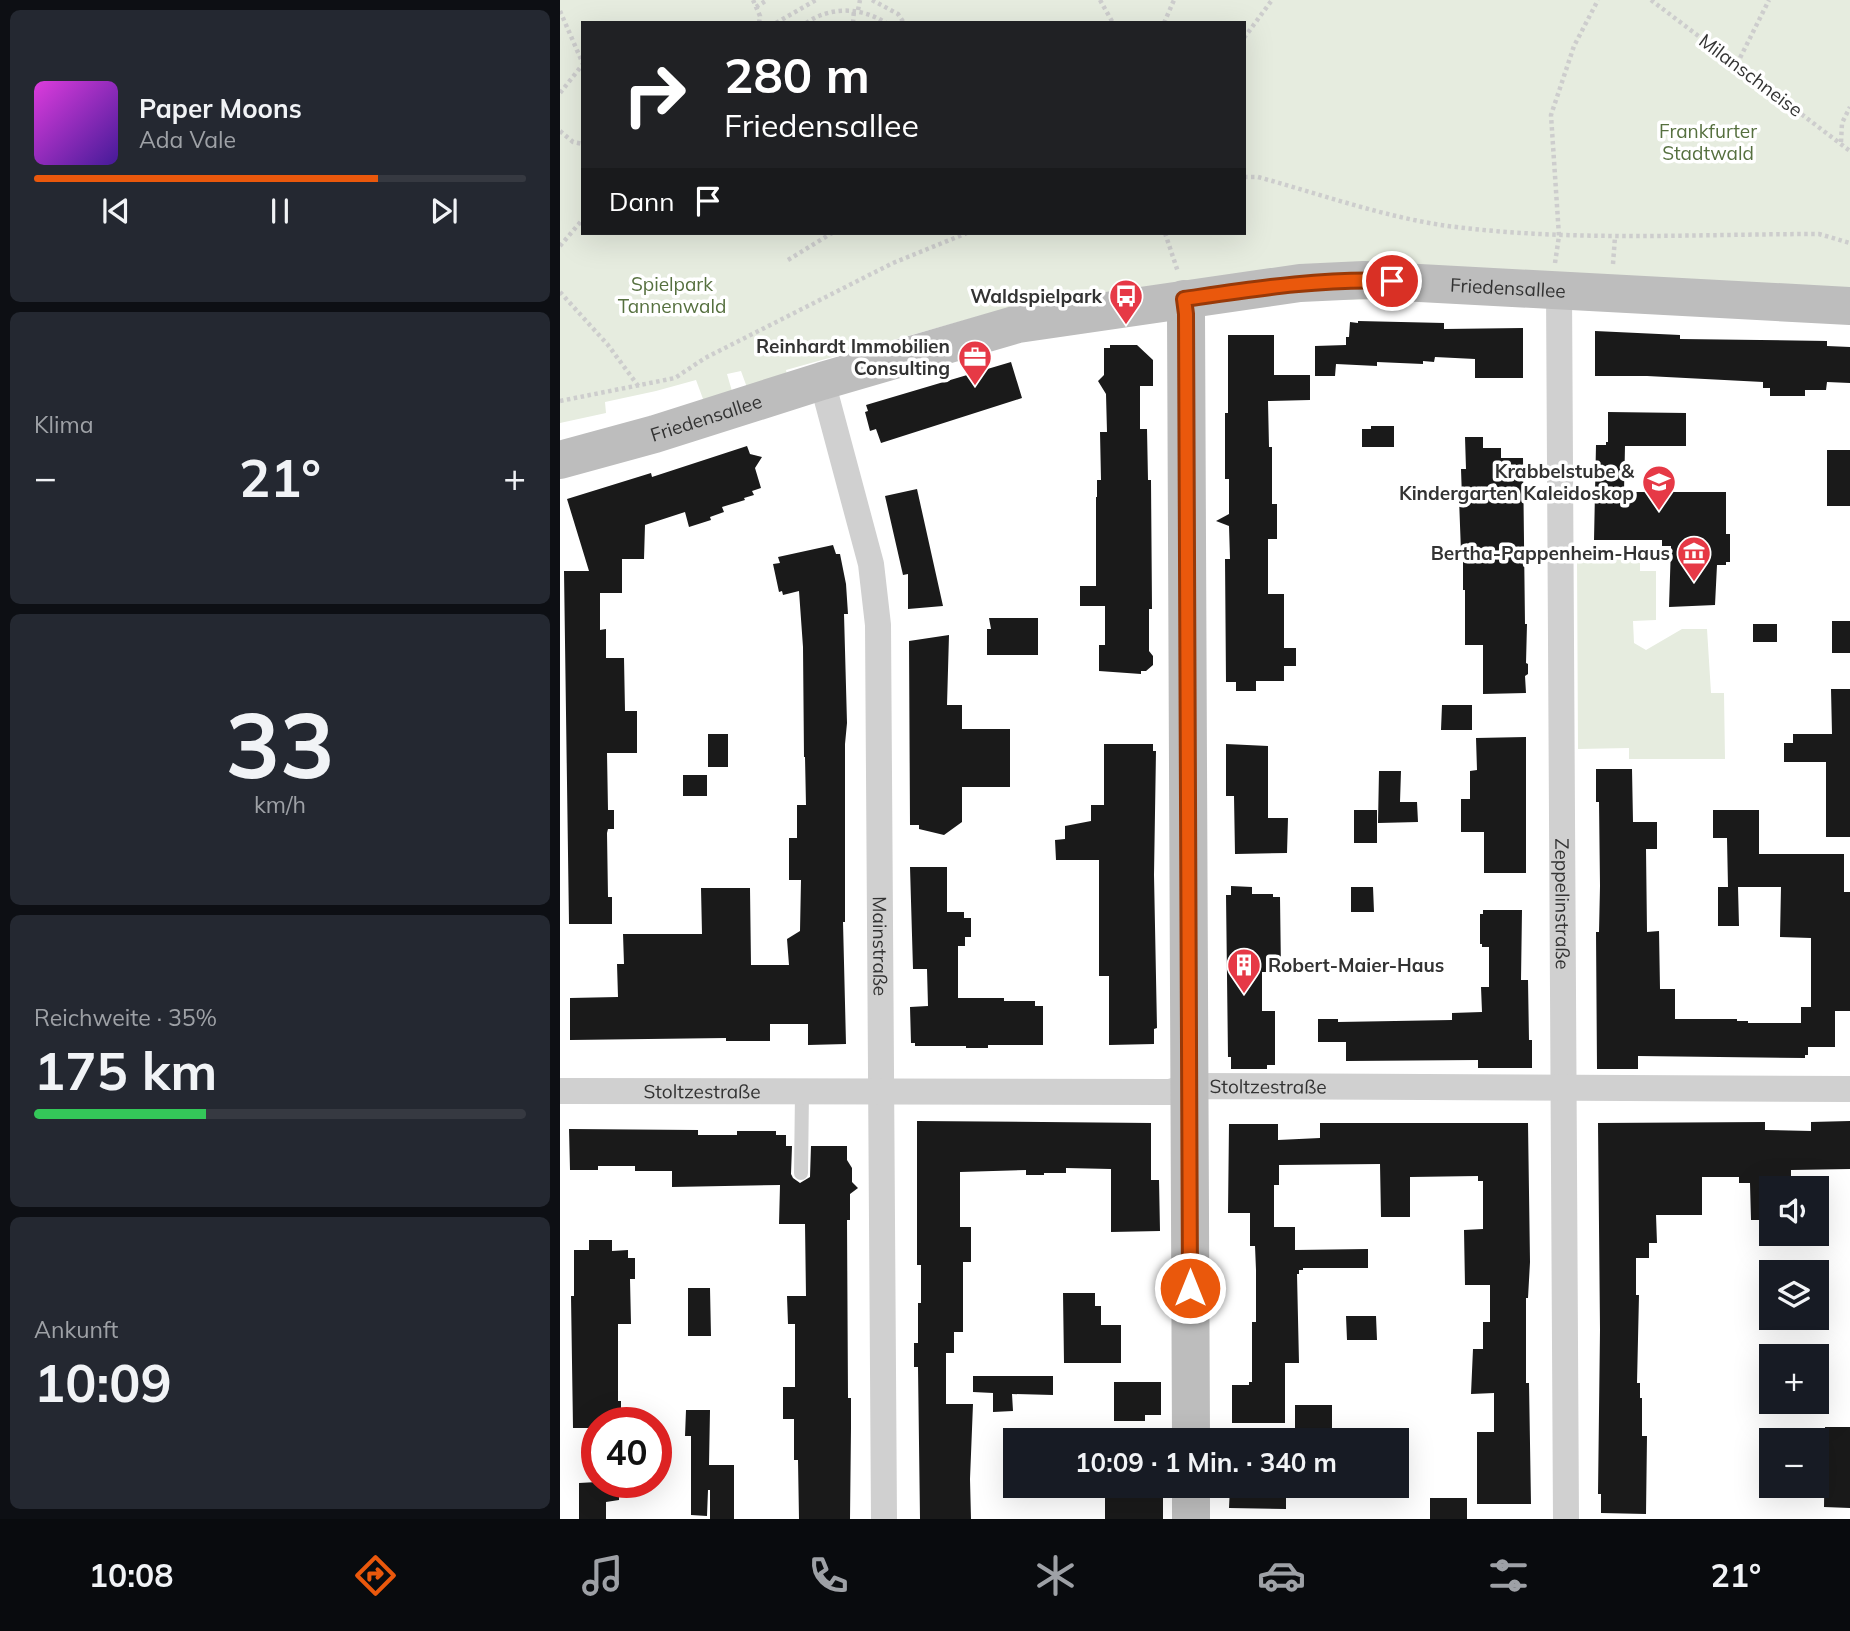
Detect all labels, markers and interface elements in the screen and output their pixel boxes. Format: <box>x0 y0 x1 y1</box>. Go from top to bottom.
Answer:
street label: Milanschneise <box>1694 28 1808 122</box>
text: 280 m <box>724 44 870 105</box>
icon: right <box>609 49 700 140</box>
text: Paper Moons <box>139 92 302 125</box>
text: Friedensallee <box>724 105 919 145</box>
park label: Frankfurter Stadtwald <box>1659 119 1757 165</box>
text: Ada Vale <box>139 125 236 154</box>
icon: arrive <box>689 182 727 220</box>
text: Dann <box>609 185 675 218</box>
icon: previous <box>97 192 135 230</box>
icon: pause <box>261 192 299 230</box>
icon: next <box>425 192 463 230</box>
pin <box>1362 251 1422 311</box>
icon: arrive <box>1373 262 1411 300</box>
park label: Spielpark Tannenwald <box>618 272 726 318</box>
street label: Friedensallee <box>1449 273 1566 303</box>
bus stop icon: Waldspielpark <box>1107 277 1145 326</box>
place label: Waldspielpark <box>970 284 1103 308</box>
place label: Reinhardt Immobilien Consulting <box>756 334 950 380</box>
office icon: Reinhardt Immobilien Consulting <box>956 338 994 387</box>
street label: Friedensallee <box>647 389 765 447</box>
text: Klima <box>34 410 94 439</box>
text: 21° <box>239 445 321 510</box>
text: − <box>34 453 57 501</box>
text: + <box>503 453 526 501</box>
place label: Krabbelstube & Kindergarten Kaleidoskop <box>1399 459 1635 505</box>
school or university icon: Krabbelstube & Kindergarten Kaleidoskop <box>1640 463 1678 512</box>
museum icon: Bertha-Pappenheim-Haus <box>1675 534 1713 583</box>
place label: Bertha-Pappenheim-Haus <box>1431 541 1670 565</box>
text: 33 <box>225 687 335 801</box>
text: km/h <box>254 790 306 819</box>
street label: Zeppelinstraße <box>1550 838 1575 970</box>
street label: Mainstraße <box>868 896 892 996</box>
building icon: Robert-Maier-Haus <box>1225 946 1263 995</box>
place label: Robert-Maier-Haus <box>1268 953 1444 977</box>
text: Reichweite · 35% <box>34 1003 217 1032</box>
text: 175 km <box>34 1038 217 1103</box>
street label: Stoltzestraße <box>1210 1074 1327 1099</box>
street label: Stoltzestraße <box>643 1079 761 1103</box>
map controls <box>1759 1176 1829 1498</box>
button: sound <box>1759 1176 1829 1246</box>
position arrow <box>1153 1251 1227 1325</box>
button: layers <box>1759 1260 1829 1330</box>
text: Ankunft <box>34 1315 118 1344</box>
button: + <box>1759 1344 1829 1414</box>
text: 10:09 <box>34 1350 172 1415</box>
speed limit sign: 40 <box>581 1407 672 1498</box>
button: − <box>1759 1428 1829 1498</box>
text: 10:09 · 1 Min. · 340 m <box>1075 1446 1337 1479</box>
icon: directions <box>351 1551 400 1600</box>
icon: music <box>578 1551 627 1600</box>
icon: phone <box>804 1551 853 1600</box>
icon: climate <box>1031 1551 1080 1600</box>
icon: car <box>1257 1551 1306 1600</box>
icon: filters <box>1484 1551 1533 1600</box>
text: 10:08 <box>89 1555 174 1595</box>
text: 21° <box>1711 1555 1761 1595</box>

